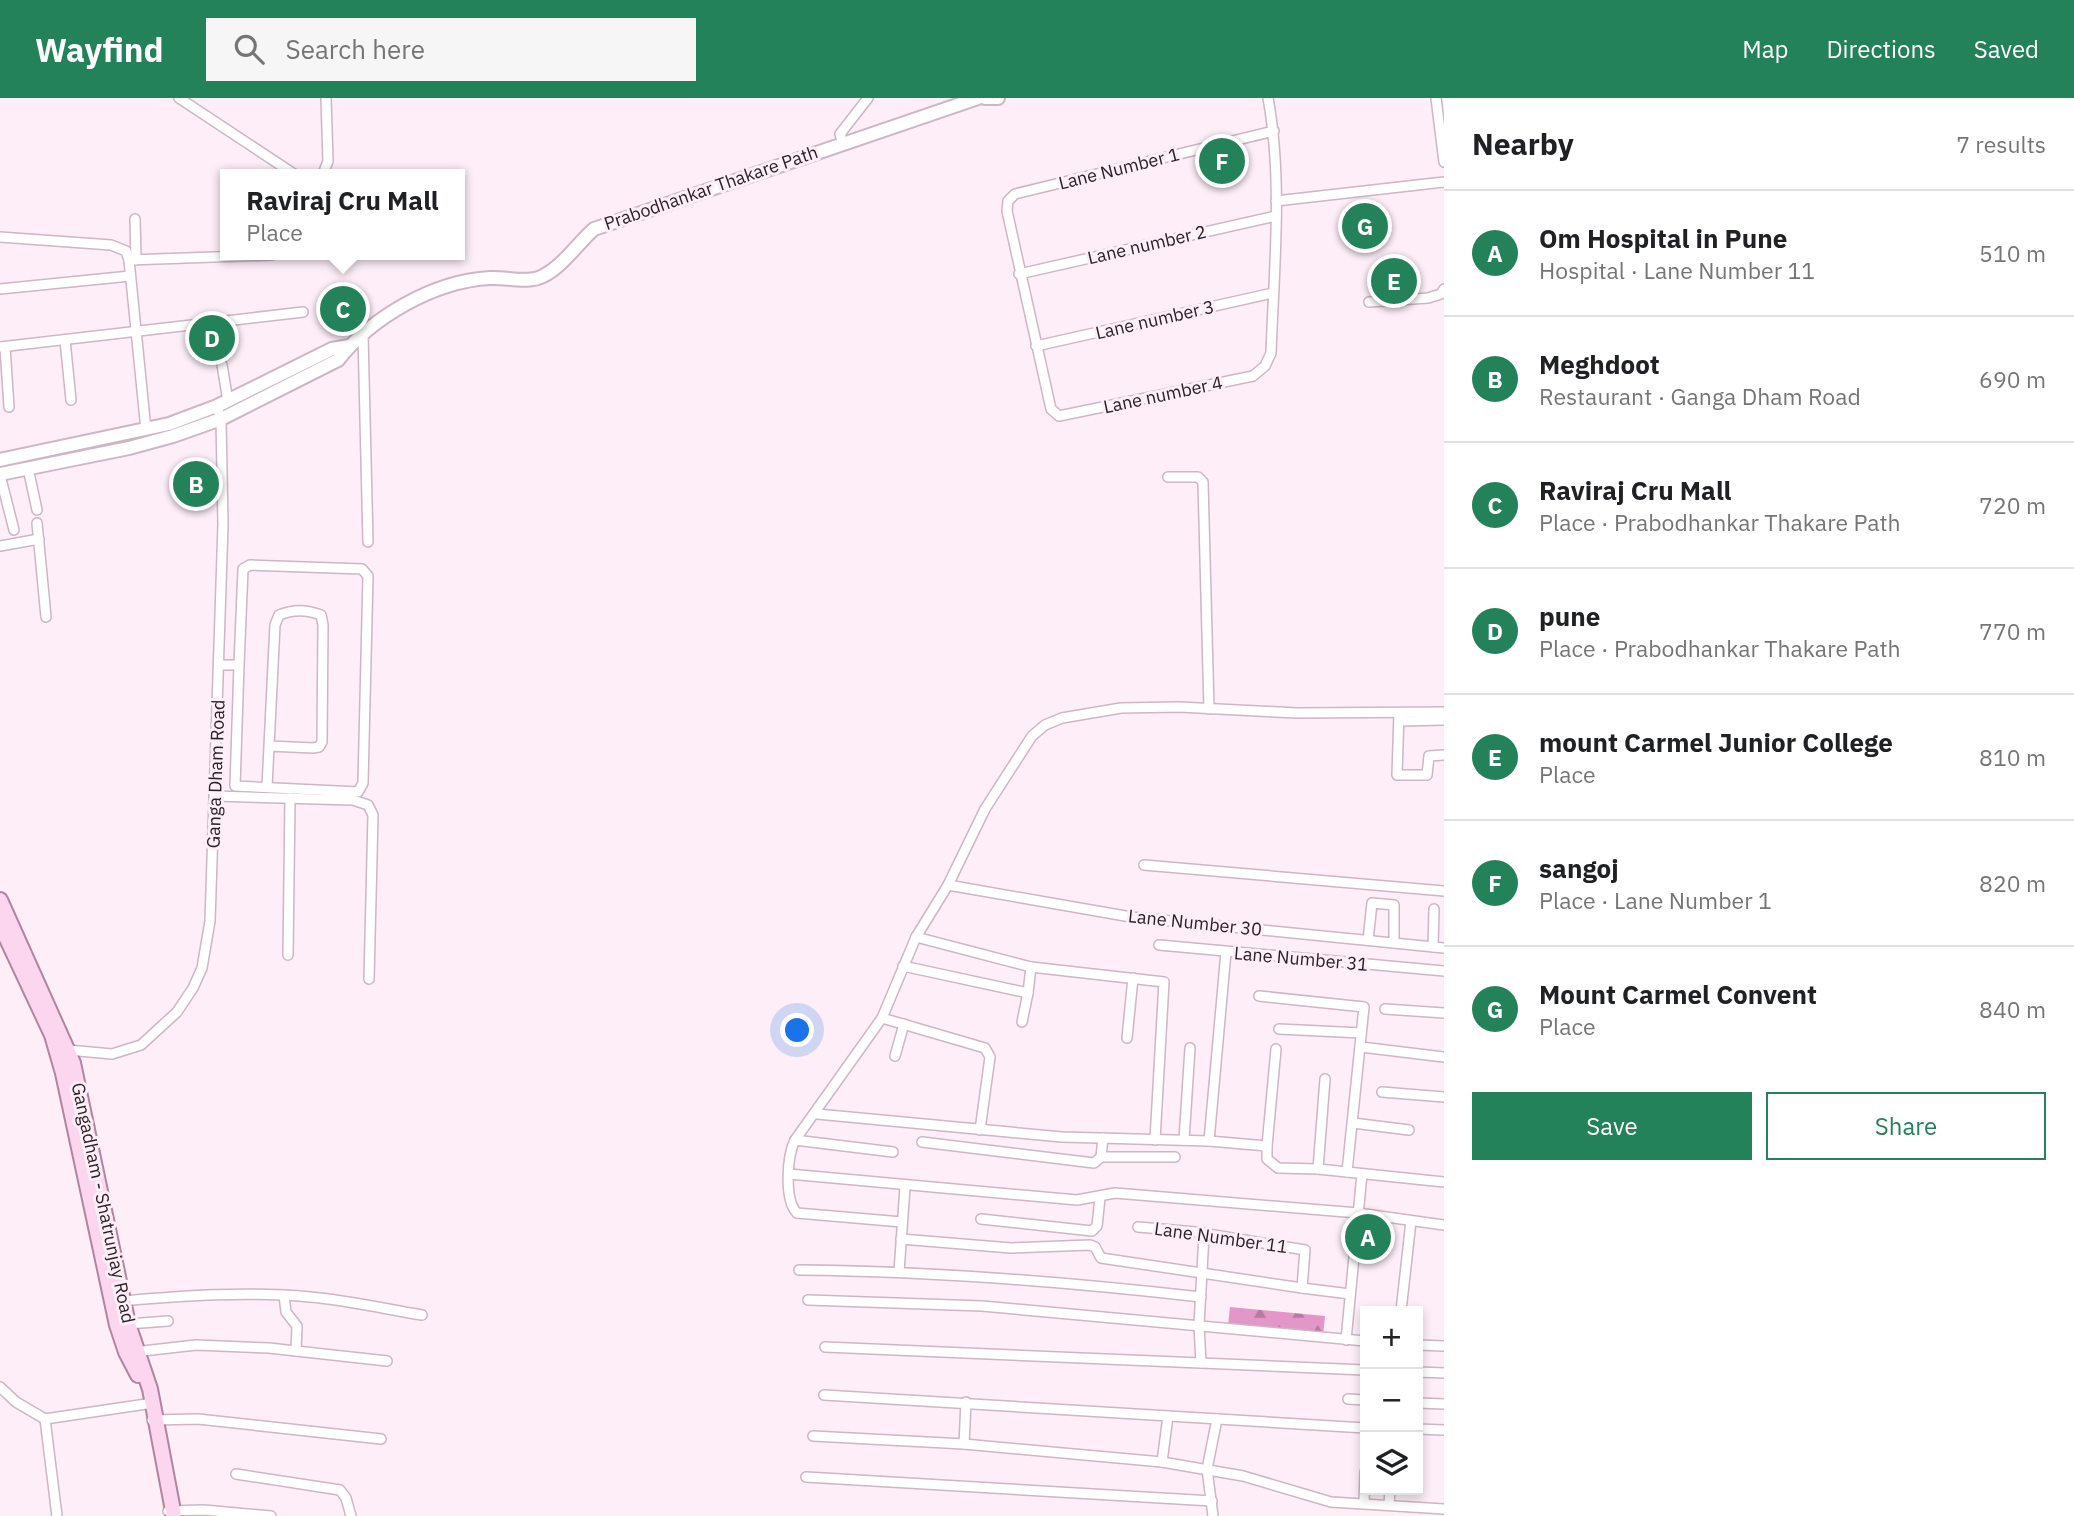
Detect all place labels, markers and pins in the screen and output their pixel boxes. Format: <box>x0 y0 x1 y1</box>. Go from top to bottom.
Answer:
pin: F <box>1199 135 1245 187</box>
pin: G <box>1342 200 1388 252</box>
pin: E <box>1371 255 1417 307</box>
pin: C <box>320 283 366 335</box>
pin: D <box>189 312 235 364</box>
pin: B <box>173 458 219 510</box>
pin: A <box>1345 1211 1391 1263</box>

